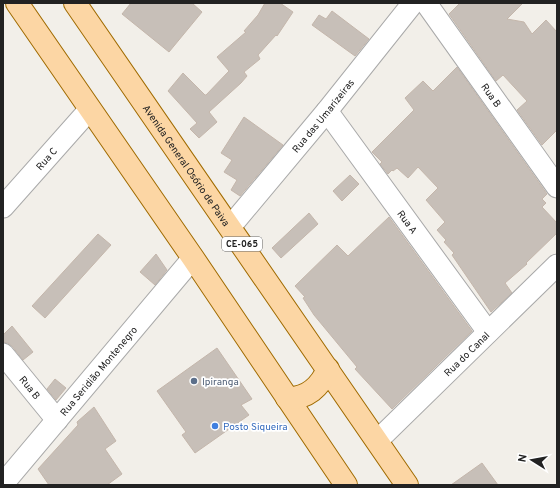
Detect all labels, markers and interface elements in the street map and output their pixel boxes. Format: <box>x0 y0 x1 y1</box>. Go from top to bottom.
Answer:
street label: Rua das Umarizeiras <box>290 77 358 156</box>
street label: Rua B <box>477 81 503 110</box>
street label: Avenida General Osório de Paiva <box>139 103 232 229</box>
street label: Rua C <box>34 145 61 174</box>
street label: Rua A <box>393 208 420 237</box>
road number: CE-065 <box>222 237 262 251</box>
street label: Rua Seridião Montenegro <box>58 324 141 419</box>
street label: Rua do Canal <box>442 329 493 380</box>
street label: Rua B <box>16 374 42 403</box>
marker: Ipiranga <box>189 376 199 386</box>
place label: Ipiranga <box>202 376 239 389</box>
marker: Posto Siqueira <box>210 421 220 431</box>
place label: Posto Siqueira <box>223 421 288 434</box>
north arrow <box>512 440 552 480</box>
text: N <box>516 453 531 463</box>

